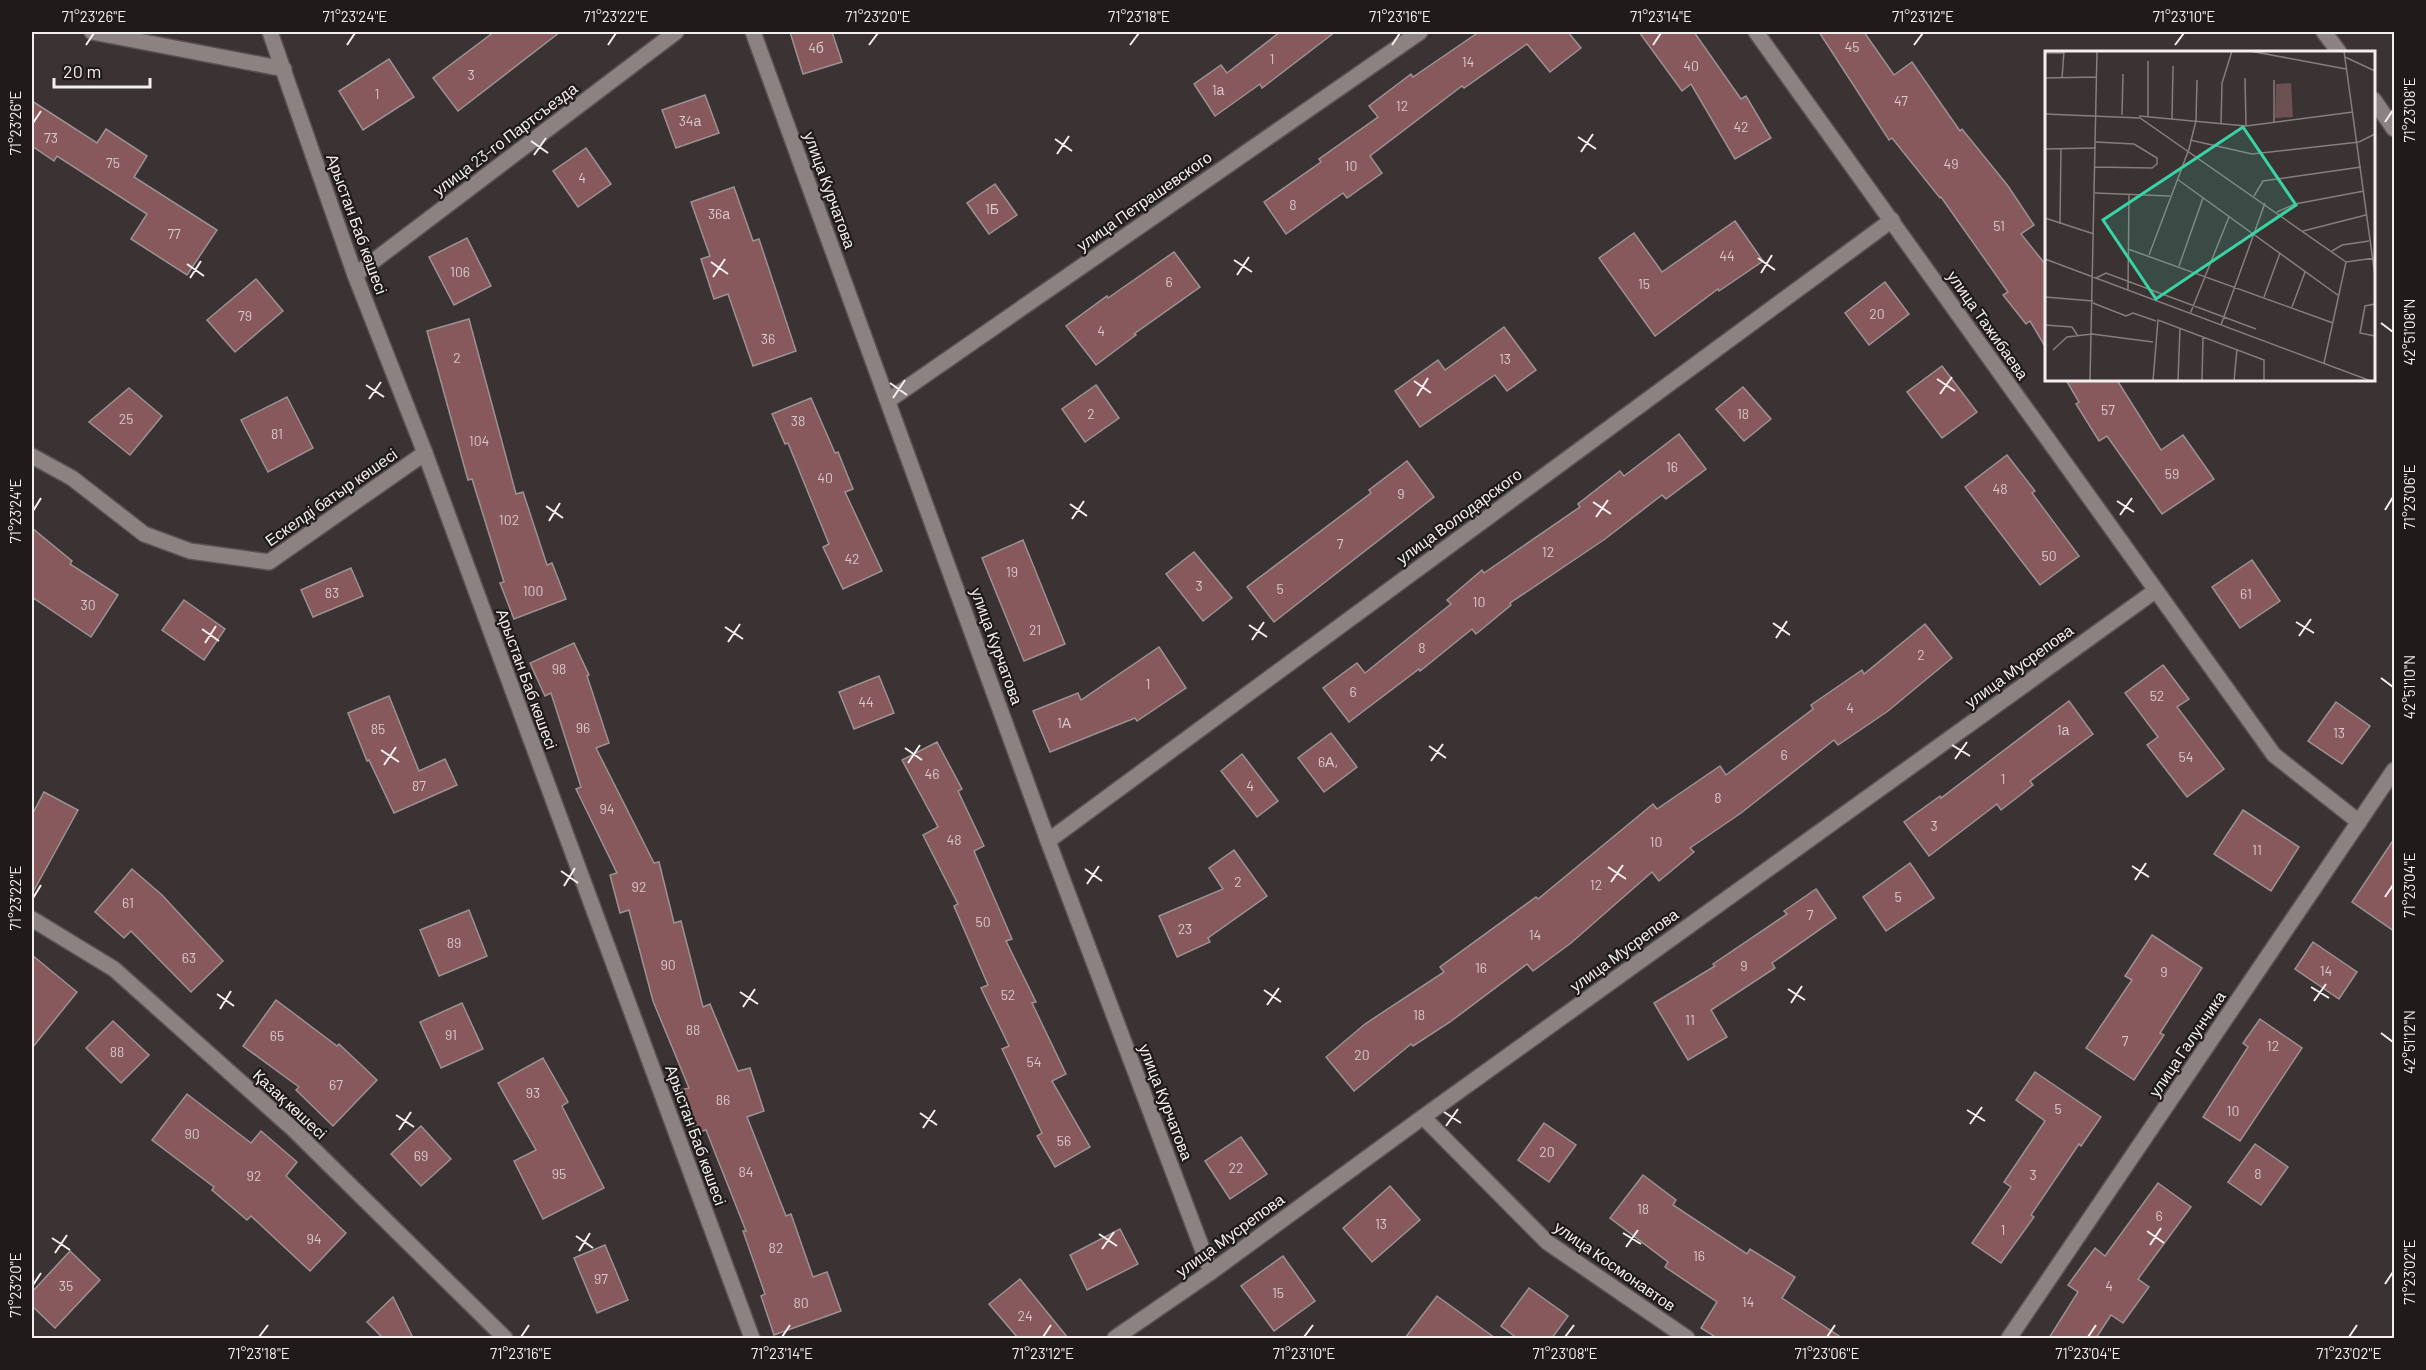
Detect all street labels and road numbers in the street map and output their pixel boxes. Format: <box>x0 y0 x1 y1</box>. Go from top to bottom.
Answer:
street label: улица 23-го Партсъезда <box>429 78 581 199</box>
street label: улица Курчатова <box>801 129 860 251</box>
street label: улица Петрашевского <box>1072 147 1215 254</box>
street label: Арыстан Баб көшесі <box>323 151 392 297</box>
street label: улица Тажибаева <box>1944 267 2033 383</box>
street label: Ескелді батыр көшесі <box>261 444 400 549</box>
street label: улица Володарского <box>1392 464 1525 567</box>
street label: улица Курчатова <box>968 585 1027 707</box>
street label: Арыстан Баб көшесі <box>493 606 562 752</box>
street label: улица Мусрепова <box>1961 620 2077 711</box>
street label: улица Мусрепова <box>1566 904 1682 995</box>
street label: улица Галунчика <box>2144 987 2229 1100</box>
street label: улица Курчатова <box>1136 1041 1197 1163</box>
street label: Арыстан Баб көшесі <box>662 1062 731 1208</box>
street label: Қазақ көшесі <box>250 1065 331 1143</box>
street label: улица Мусрепова <box>1172 1189 1288 1280</box>
street label: улица Космонавтов <box>1551 1217 1680 1315</box>

